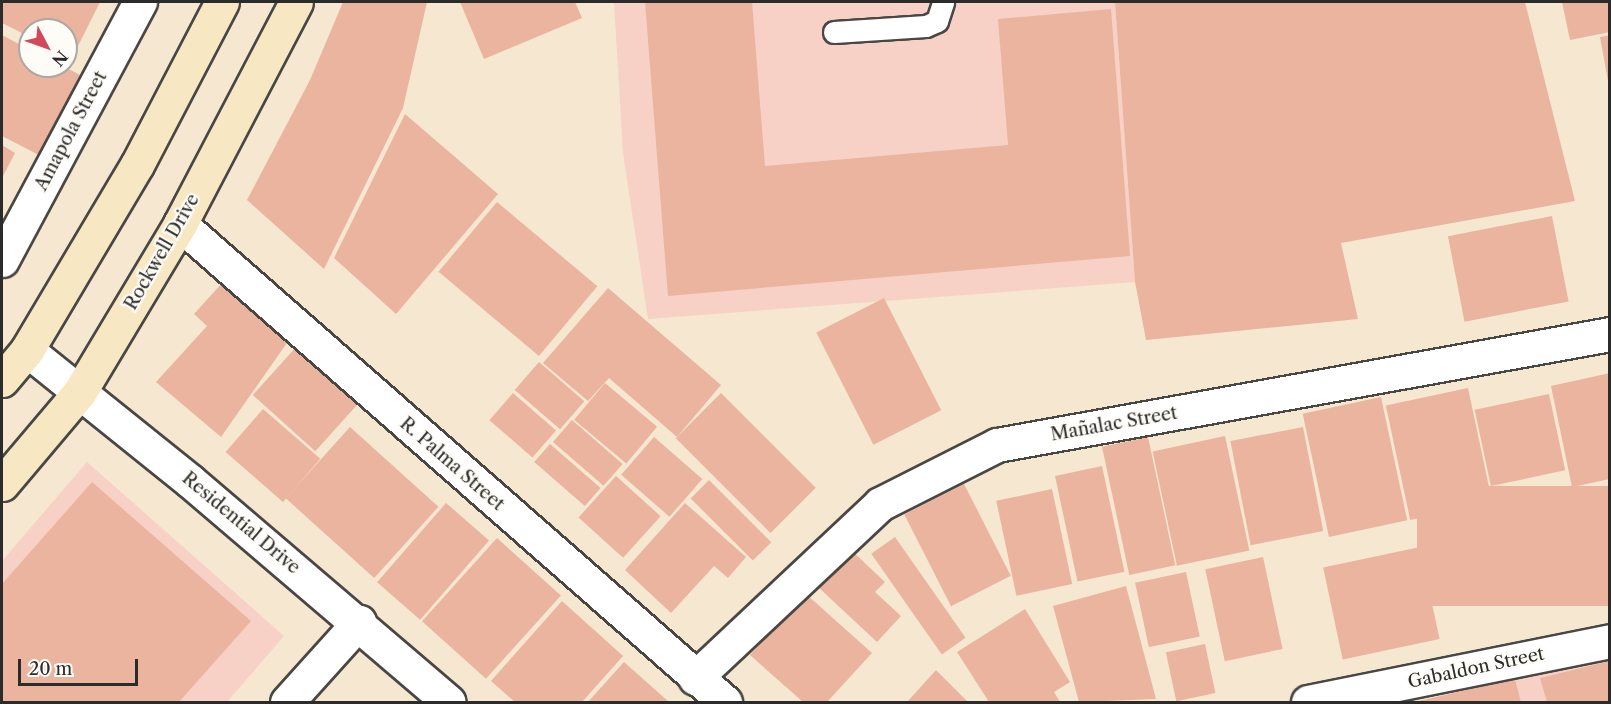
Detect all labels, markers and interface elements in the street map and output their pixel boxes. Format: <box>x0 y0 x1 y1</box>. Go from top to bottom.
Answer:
north arrow <box>18 18 78 78</box>
text: N <box>48 47 72 70</box>
street label: Amapola Street <box>30 67 112 195</box>
street label: Rockwell Drive <box>120 190 204 314</box>
street label: Mañalac Street <box>1049 402 1179 446</box>
street label: R. Palma Street <box>395 413 509 515</box>
street label: Residential Drive <box>178 467 304 579</box>
street label: Gabaldon Street <box>1406 643 1546 693</box>
scale bar <box>21 647 141 685</box>
text: 20 m <box>29 658 72 680</box>

